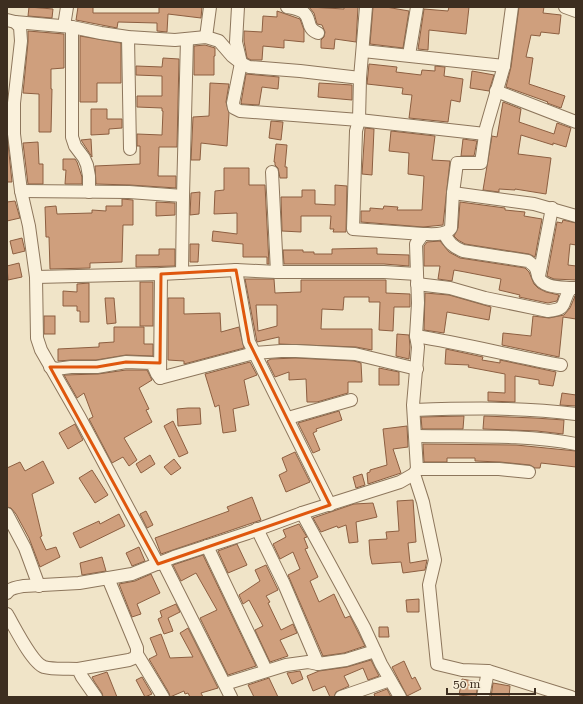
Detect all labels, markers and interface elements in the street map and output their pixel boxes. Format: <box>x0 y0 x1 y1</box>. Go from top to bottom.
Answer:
scale bar <box>447 670 535 696</box>
text: 50 m <box>453 677 480 691</box>

